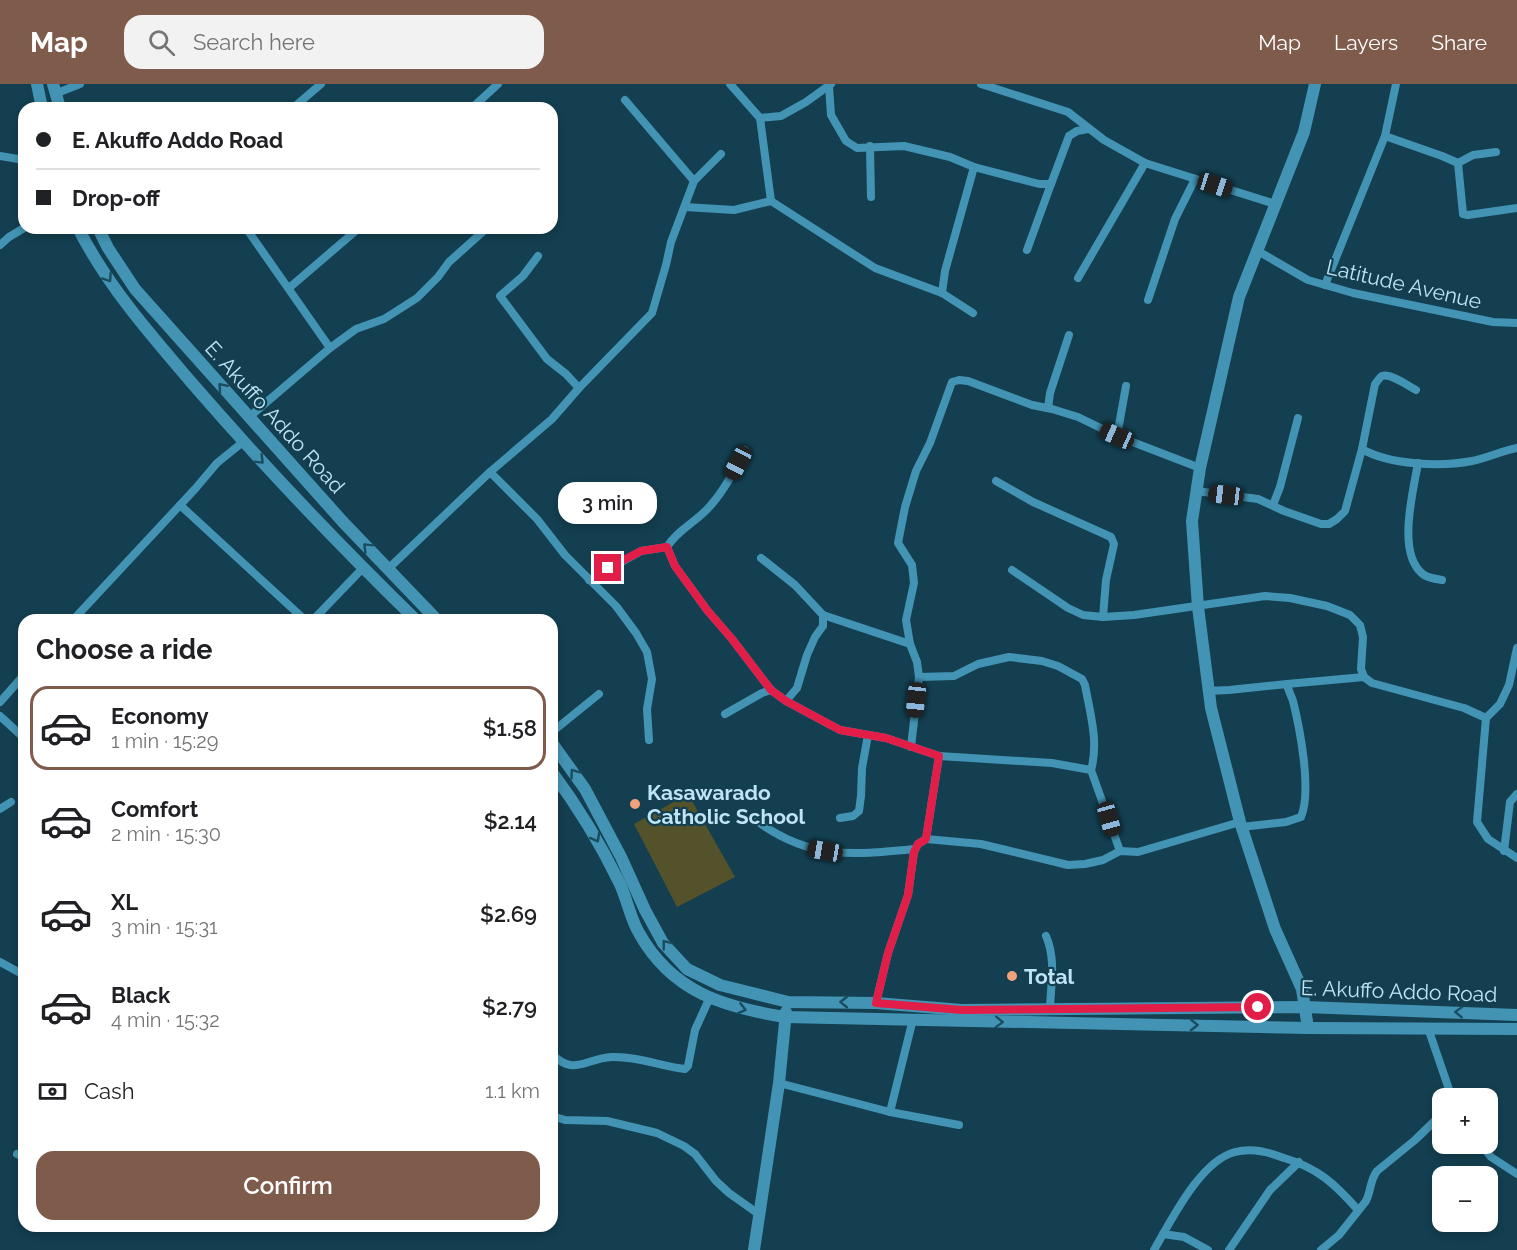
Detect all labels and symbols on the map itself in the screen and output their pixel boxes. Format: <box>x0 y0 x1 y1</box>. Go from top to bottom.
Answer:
car <box>1195 171 1235 199</box>
street label: Latitude Avenue <box>1324 254 1484 314</box>
one-way arrow <box>101 272 112 283</box>
street label: E. Akuffo Addo Road <box>200 336 350 498</box>
one-way arrow <box>218 384 229 394</box>
car <box>1097 420 1137 452</box>
car <box>722 443 754 483</box>
one-way arrow <box>252 452 263 463</box>
callout: 3 min <box>558 481 658 523</box>
car <box>1207 484 1245 506</box>
one-way arrow <box>364 543 374 554</box>
route end <box>594 554 621 581</box>
car <box>905 681 927 719</box>
one-way arrow <box>570 769 581 780</box>
place label: Kasawarado Catholic School <box>647 780 806 829</box>
marker: Kasawarado Catholic School <box>628 797 642 811</box>
car <box>1095 799 1123 839</box>
one-way arrow <box>589 831 600 842</box>
car <box>806 839 844 863</box>
one-way arrow <box>662 940 673 951</box>
place label: Total <box>1024 964 1075 989</box>
marker: Total <box>1005 969 1019 983</box>
street label: E. Akuffo Addo Road <box>1300 975 1498 1007</box>
route start <box>1244 993 1271 1020</box>
one-way arrow <box>839 996 848 1008</box>
one-way arrow <box>737 1001 747 1014</box>
one-way arrow <box>1454 1006 1463 1019</box>
one-way arrow <box>995 1015 1004 1028</box>
one-way arrow <box>1190 1019 1199 1032</box>

